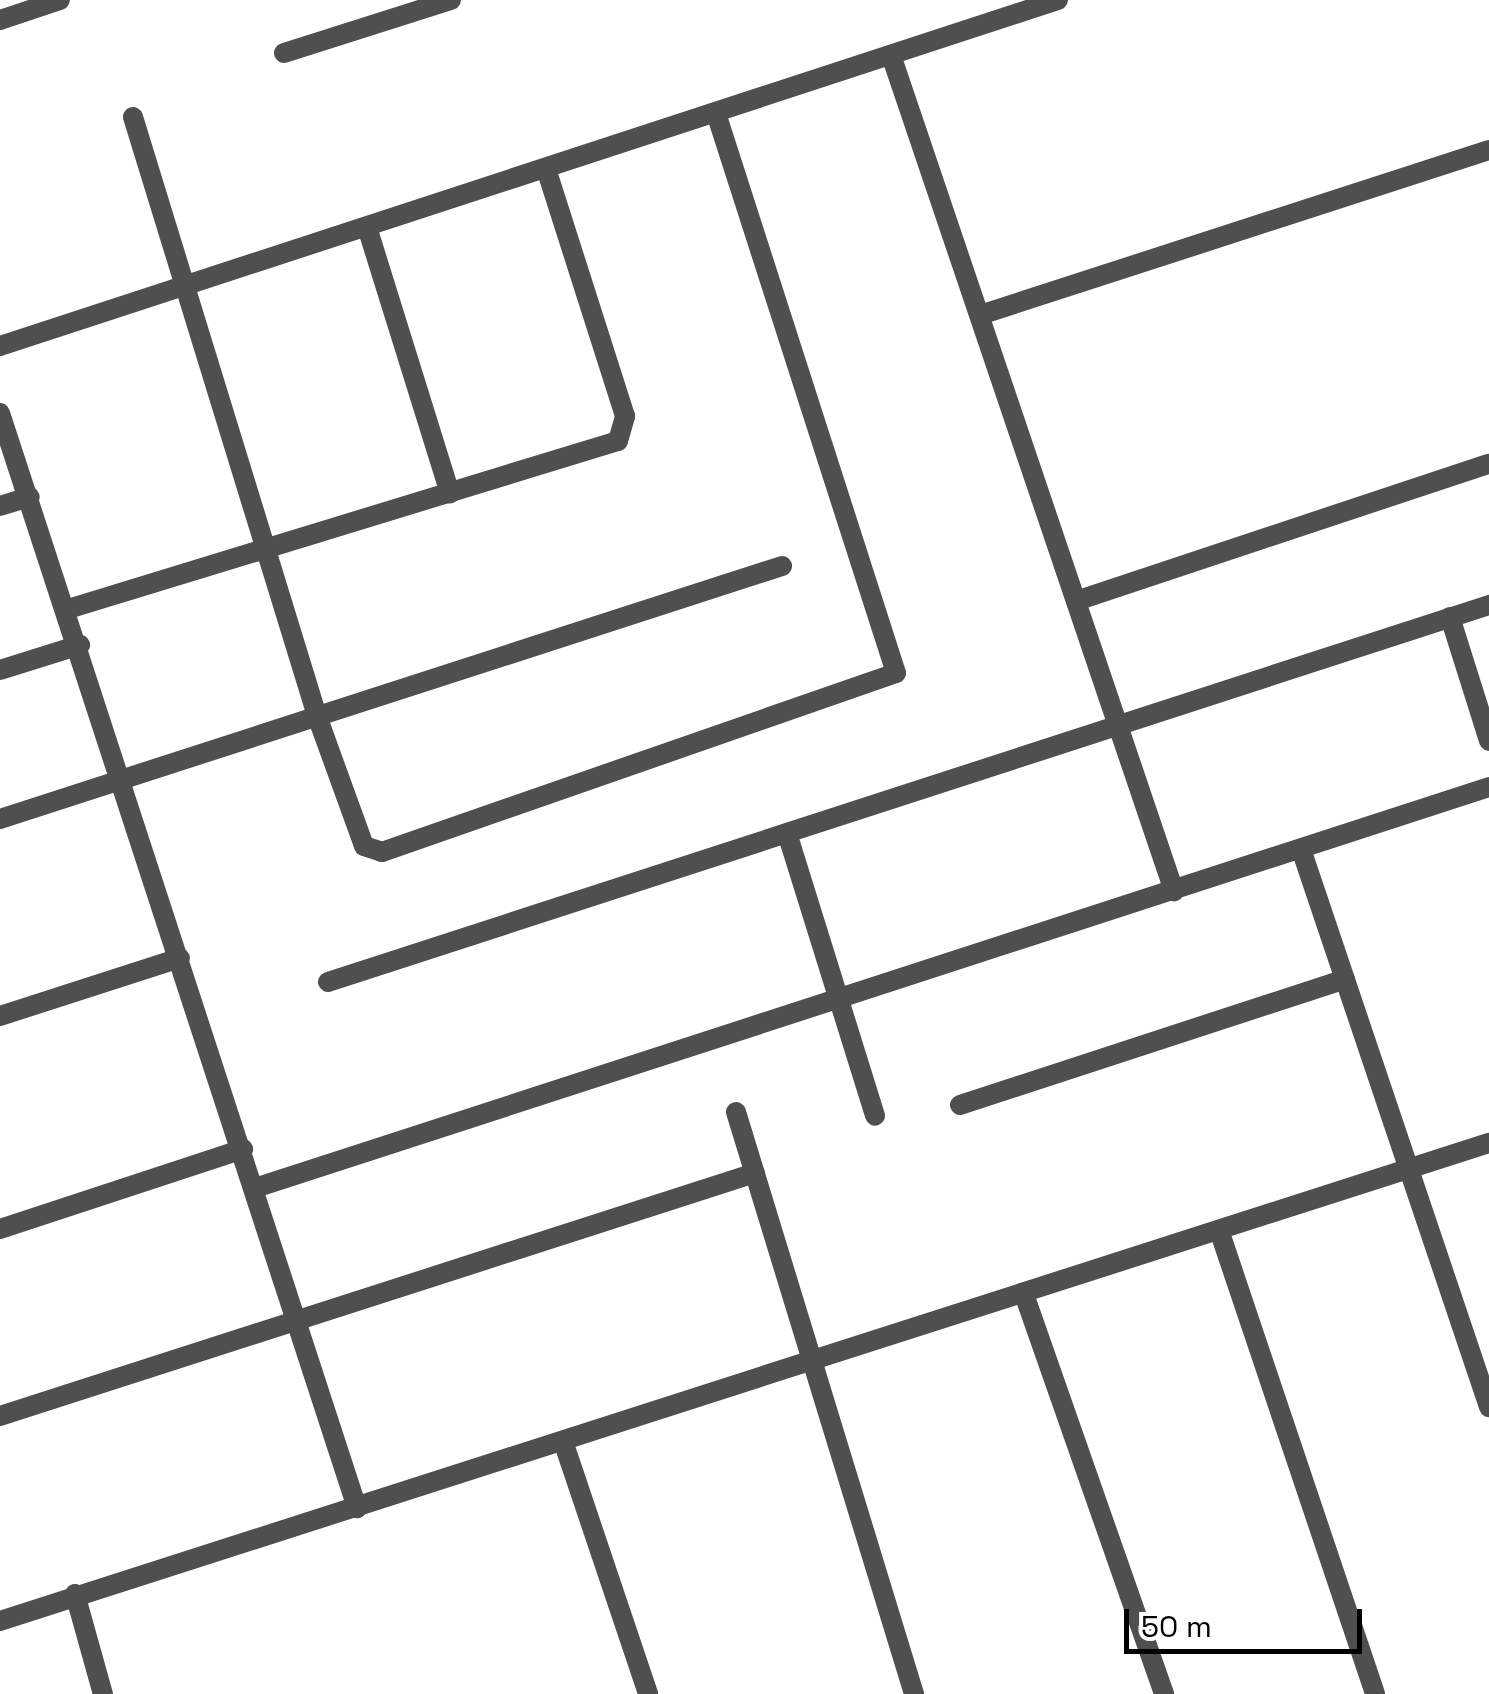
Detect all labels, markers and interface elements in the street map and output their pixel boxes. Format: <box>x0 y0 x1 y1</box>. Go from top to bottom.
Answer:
scale bar <box>1129 1589 1366 1651</box>
text: 50 m <box>1141 1607 1212 1646</box>

